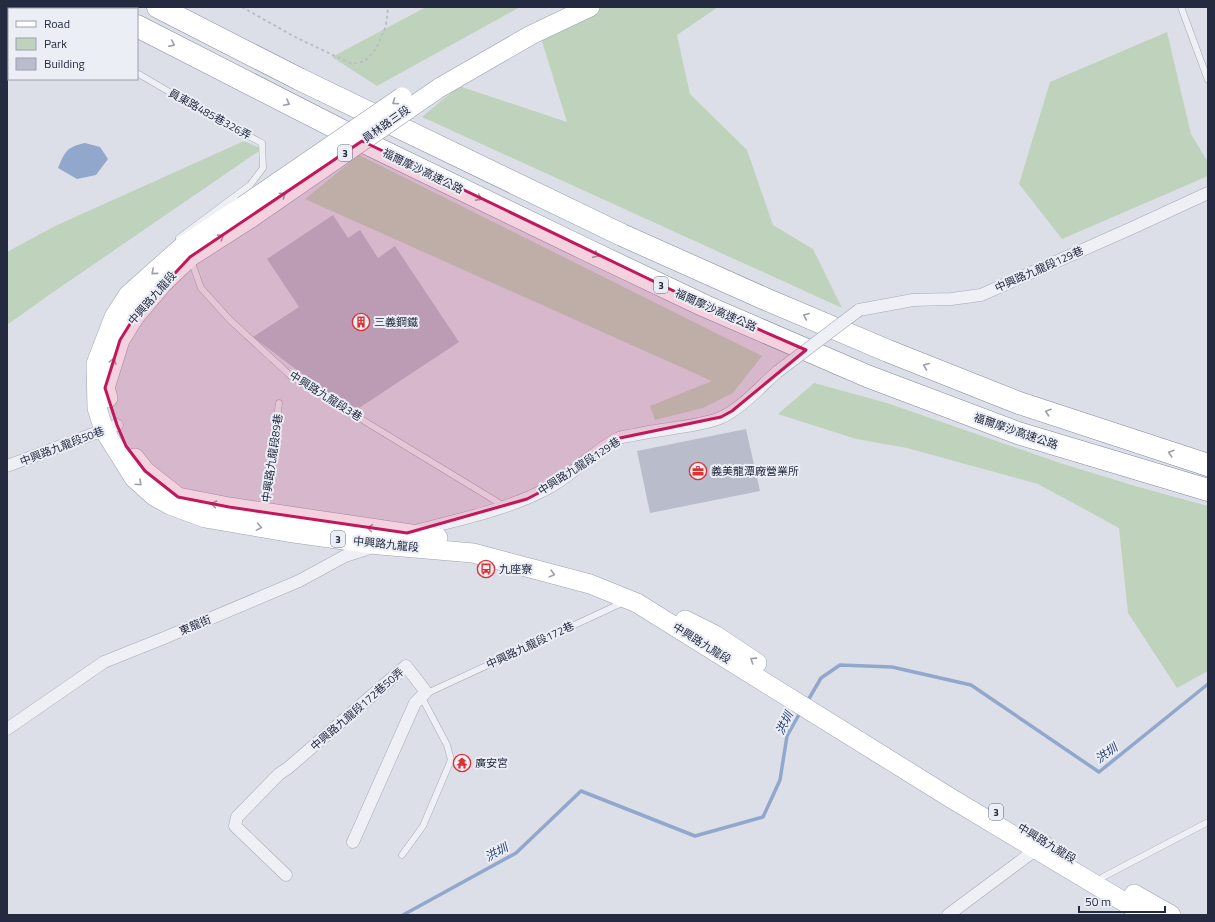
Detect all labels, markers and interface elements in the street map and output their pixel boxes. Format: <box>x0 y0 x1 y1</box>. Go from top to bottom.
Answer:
legend <box>8 8 138 80</box>
text: Road <box>44 14 70 33</box>
text: Park <box>44 34 67 53</box>
one-way arrow <box>167 39 175 47</box>
text: Building <box>44 54 85 73</box>
street label: 員東路485巷326弄 <box>166 85 254 143</box>
one-way arrow <box>393 97 400 104</box>
one-way arrow <box>283 98 291 106</box>
street label: 員林路三段 <box>359 102 413 146</box>
road number: 3 <box>338 145 352 161</box>
street label: 福爾摩沙高速公路 <box>380 145 466 197</box>
one-way arrow <box>279 193 286 200</box>
one-way arrow <box>475 193 482 201</box>
one-way arrow <box>217 235 224 242</box>
street label: 中興路九龍段129巷 <box>992 242 1086 296</box>
one-way arrow <box>592 250 600 258</box>
one-way arrow <box>151 267 159 274</box>
street label: 中興路九龍段 <box>124 268 180 328</box>
road number: 3 <box>654 277 668 293</box>
street label: 福爾摩沙高速公路 <box>673 285 759 335</box>
building icon: 三義鋼鐵 <box>351 312 371 332</box>
one-way arrow <box>803 313 810 321</box>
place label: 三義鋼鐵 <box>374 314 418 330</box>
one-way arrow <box>108 357 117 364</box>
one-way arrow <box>923 362 930 370</box>
street label: 中興路九龍段3巷 <box>286 367 366 425</box>
one-way arrow <box>1044 408 1051 417</box>
street label: 福爾摩沙高速公路 <box>972 409 1060 453</box>
street label: 中興路九龍段89巷 <box>258 413 286 503</box>
street label: 中興路九龍段50巷 <box>17 423 107 469</box>
street label: 中興路九龍段129巷 <box>535 433 623 499</box>
one-way arrow <box>1168 449 1175 458</box>
office icon: 義美龍潭廠營業所 <box>688 461 708 481</box>
place label: 義美龍潭廠營業所 <box>711 463 799 479</box>
one-way arrow <box>135 478 142 485</box>
one-way arrow <box>211 501 217 509</box>
one-way arrow <box>256 523 262 531</box>
one-way arrow <box>367 524 373 533</box>
road number: 3 <box>331 531 345 547</box>
street label: 中興路九龍段 <box>352 533 420 555</box>
bus stop icon: 九座寮 <box>476 559 496 579</box>
place label: 九座寮 <box>499 561 532 577</box>
one-way arrow <box>549 569 556 578</box>
street label: 東龍街 <box>177 611 213 639</box>
street label: 中興路九龍段172巷 <box>483 618 577 672</box>
street label: 中興路九龍段 <box>670 619 734 667</box>
one-way arrow <box>750 658 757 665</box>
street label: 中興路九龍段172巷50弄 <box>307 664 407 754</box>
water label: 洪圳 <box>770 706 799 738</box>
water label: 洪圳 <box>1091 737 1123 768</box>
temple icon: 廣安宮 <box>452 753 472 773</box>
place label: 廣安宮 <box>475 755 508 771</box>
road number: 3 <box>989 804 1003 820</box>
street label: 中興路九龍段 <box>1015 819 1079 867</box>
water label: 洪圳 <box>481 837 513 866</box>
scale bar <box>1079 888 1165 914</box>
text: 50 m <box>1085 892 1111 911</box>

